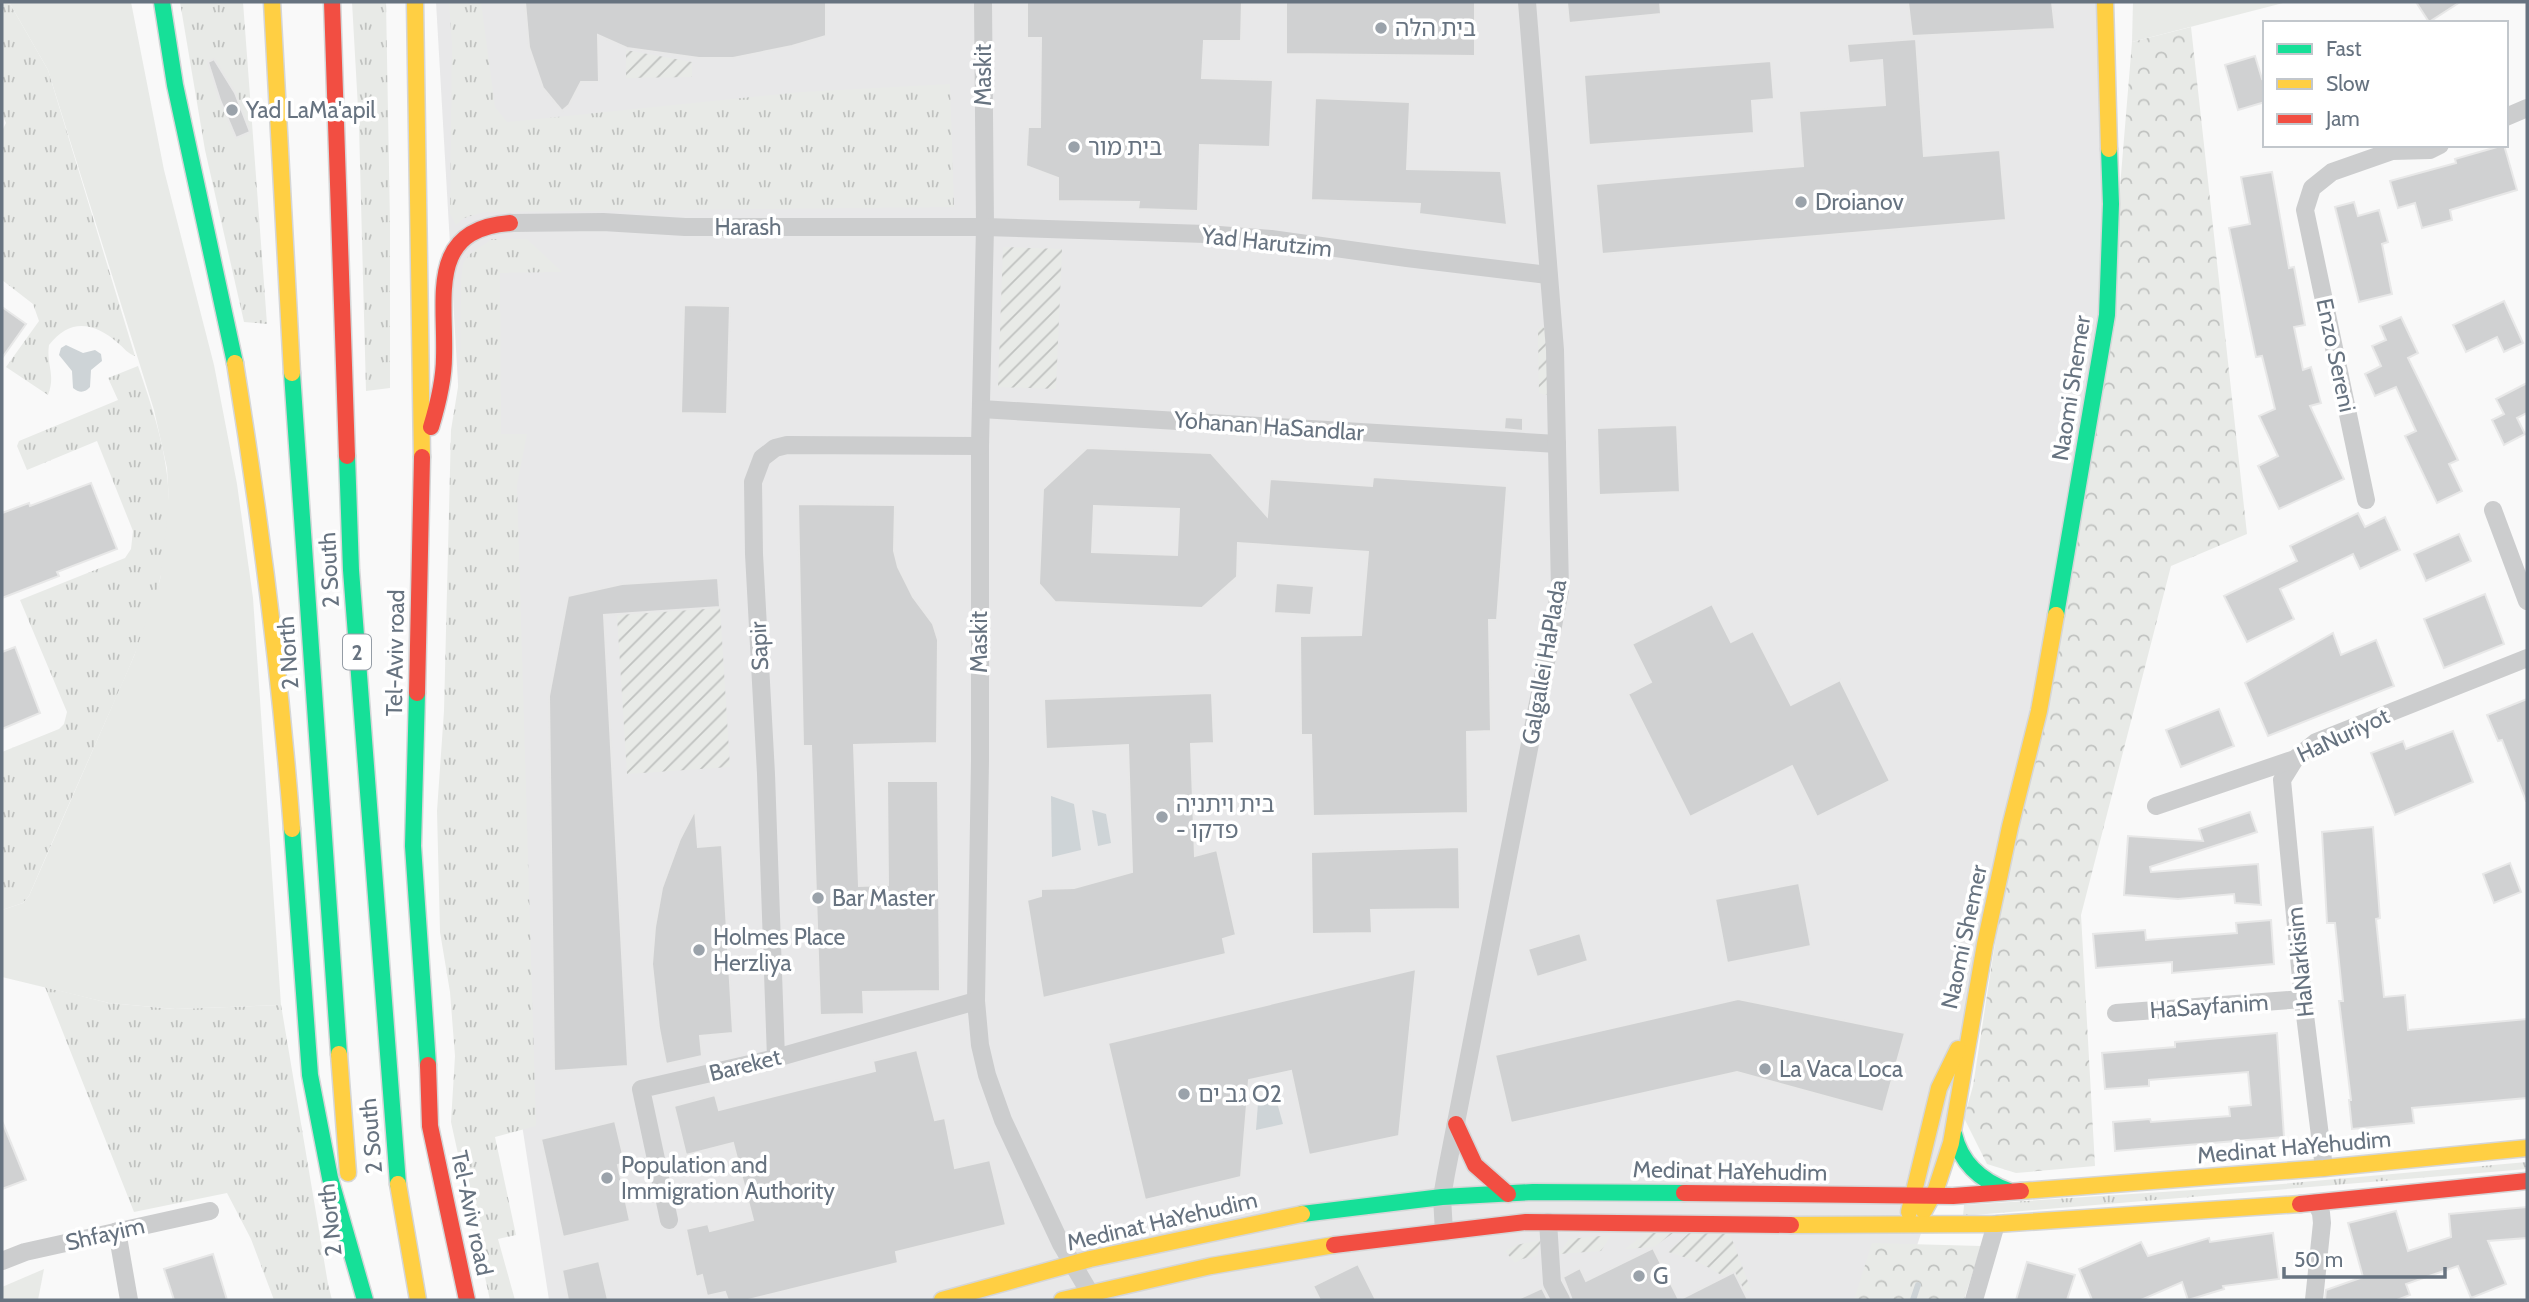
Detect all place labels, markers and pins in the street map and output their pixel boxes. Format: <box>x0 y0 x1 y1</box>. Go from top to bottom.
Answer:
place label: בית הלה <box>1395 14 1476 42</box>
marker: בית הלה <box>1373 20 1389 36</box>
place label: Yad LaMa'apil <box>245 96 376 124</box>
marker: Yad LaMa'apil <box>224 102 240 118</box>
place label: בית מור <box>1088 133 1162 161</box>
marker: בית מור <box>1066 139 1082 155</box>
place label: Droianov <box>1815 188 1904 216</box>
marker: Droianov <box>1793 194 1809 210</box>
place label: בית ויתניה - פדקו <box>1176 790 1275 844</box>
marker: בית ויתניה - פדקו <box>1154 809 1170 825</box>
place label: Bar Master <box>832 884 936 912</box>
marker: Bar Master <box>810 890 826 906</box>
place label: Holmes Place Herzliya <box>713 923 845 977</box>
marker: Holmes Place Herzliya <box>691 942 707 958</box>
place label: La Vaca Loca <box>1779 1055 1903 1083</box>
marker: La Vaca Loca <box>1757 1061 1773 1077</box>
place label: גב ים O2 <box>1198 1080 1282 1108</box>
marker: גב ים O2 <box>1176 1086 1192 1102</box>
place label: Population and Immigration Authority <box>621 1151 835 1205</box>
marker: Population and Immigration Authority <box>599 1170 615 1186</box>
place label: G <box>1653 1262 1668 1290</box>
marker: G <box>1631 1268 1647 1284</box>

